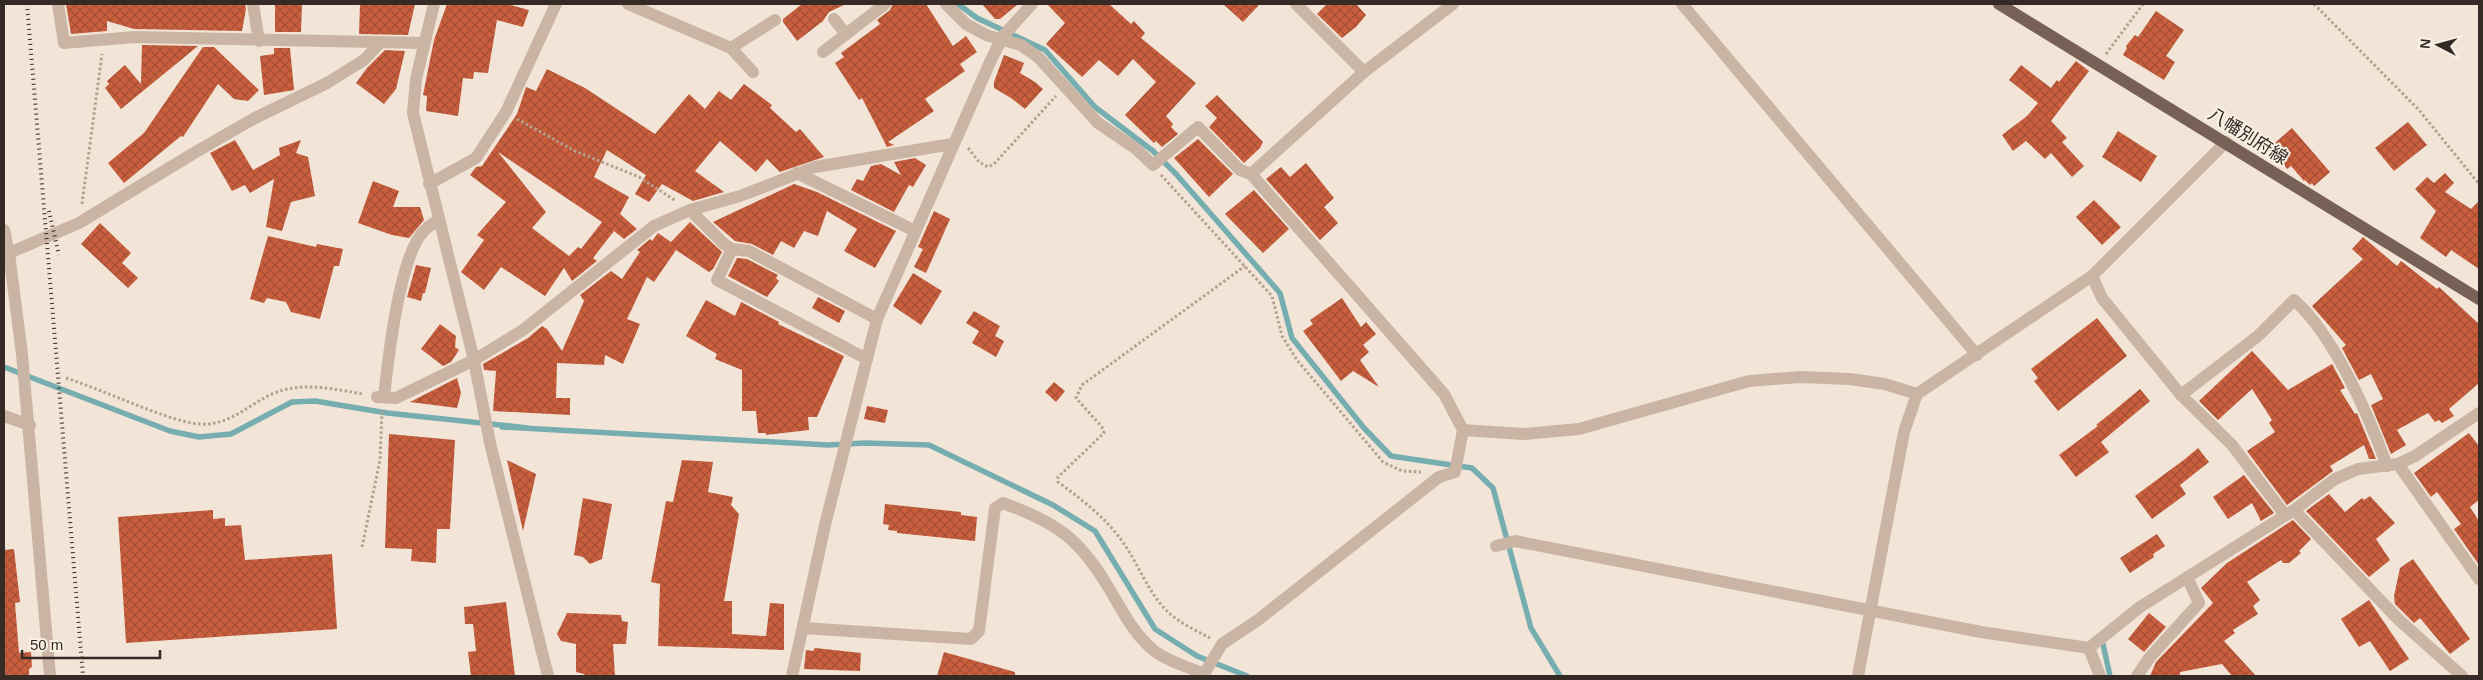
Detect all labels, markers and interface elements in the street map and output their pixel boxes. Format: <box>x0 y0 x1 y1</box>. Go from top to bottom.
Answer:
north arrow <box>2413 20 2463 70</box>
text: N <box>2417 38 2434 50</box>
street label: 八幡別府線 <box>2205 104 2291 168</box>
scale bar <box>22 628 160 660</box>
text: 50 m <box>30 636 63 653</box>

